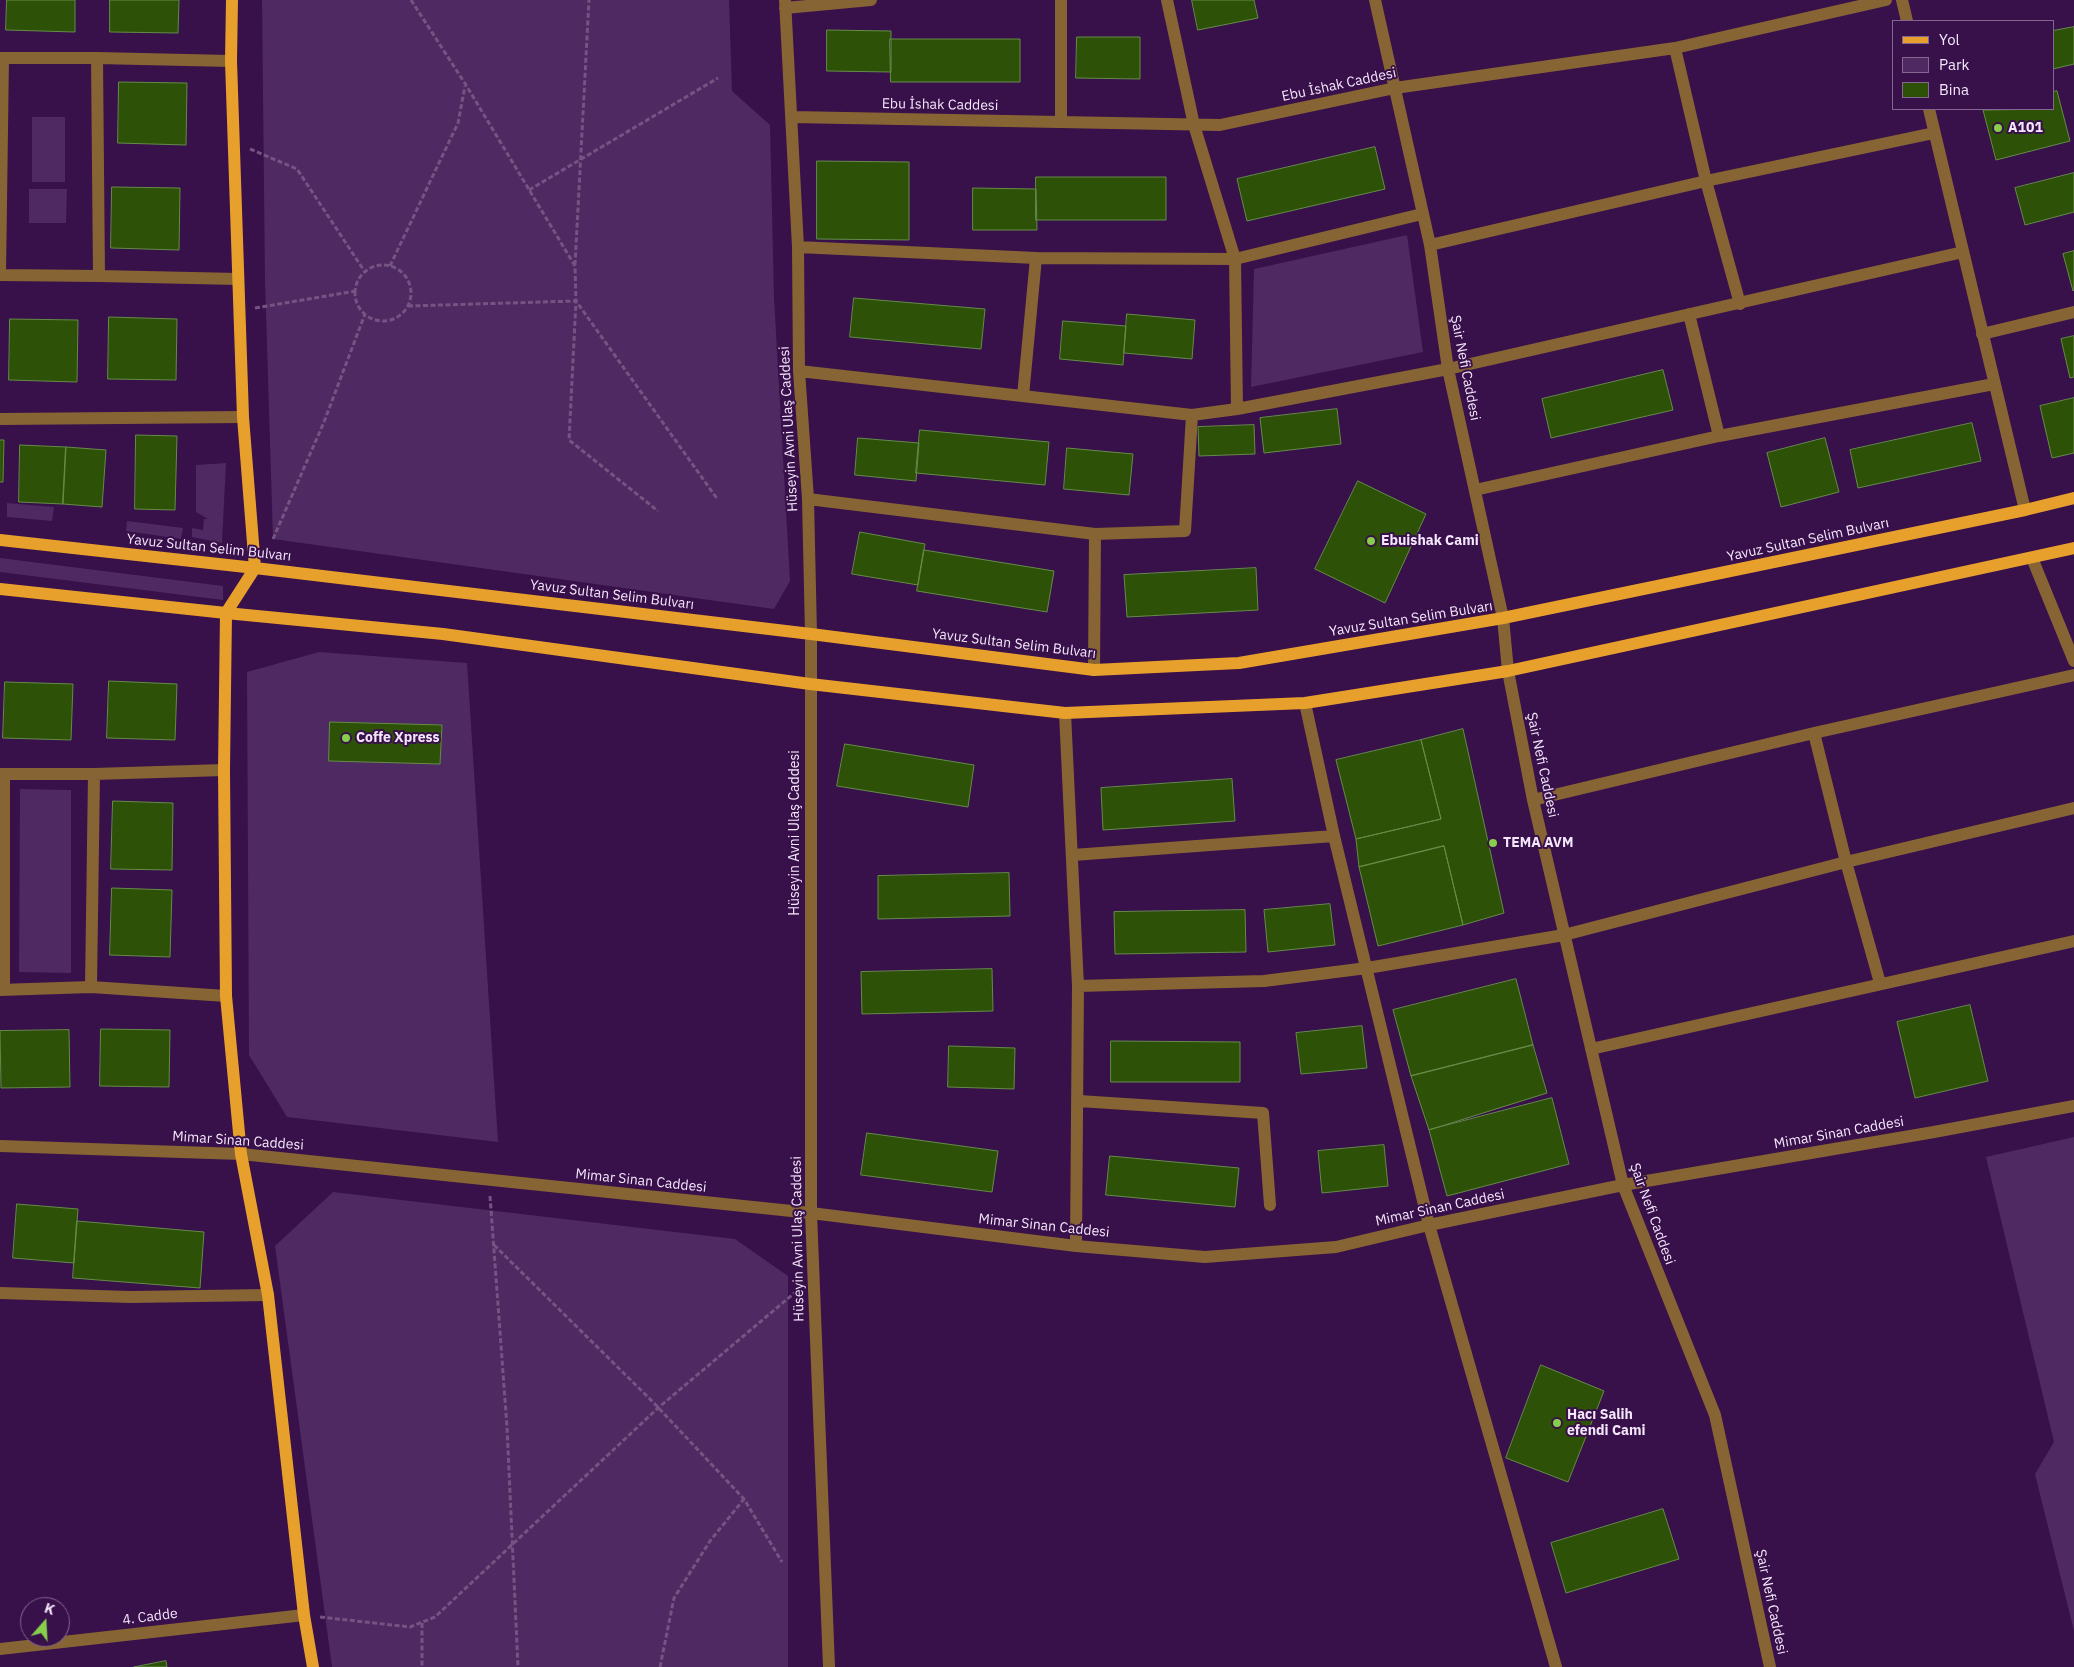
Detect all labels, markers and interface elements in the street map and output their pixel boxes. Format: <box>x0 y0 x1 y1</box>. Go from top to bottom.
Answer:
legend <box>1892 20 2054 110</box>
text: Yol <box>1939 30 1960 49</box>
text: Park <box>1939 55 1969 74</box>
street label: Ebu İshak Caddesi <box>1280 65 1398 105</box>
text: Bina <box>1939 80 1969 99</box>
street label: Ebu İshak Caddesi <box>882 96 998 114</box>
place label: A101 <box>2008 120 2043 136</box>
marker: A101 <box>1992 122 2004 134</box>
street label: Şair Nefi Caddesi <box>1447 314 1483 422</box>
street label: Hüseyin Avni Ulaş Caddesi <box>776 346 802 512</box>
street label: Yavuz Sultan Selim Bulvarı <box>1725 515 1891 565</box>
street label: Yavuz Sultan Selim Bulvarı <box>126 531 292 565</box>
place label: Ebuishak Cami <box>1381 533 1479 549</box>
marker: Ebuishak Cami <box>1365 535 1377 547</box>
street label: Yavuz Sultan Selim Bulvarı <box>529 577 695 613</box>
street label: Yavuz Sultan Selim Bulvarı <box>1328 598 1494 640</box>
street label: Yavuz Sultan Selim Bulvarı <box>931 626 1097 662</box>
street label: Şair Nefi Caddesi <box>1523 711 1561 819</box>
place label: Coffe Xpress <box>356 730 440 746</box>
marker: Coffe Xpress <box>340 732 352 744</box>
street label: Hüseyin Avni Ulaş Caddesi <box>787 750 803 916</box>
place label: TEMA AVM <box>1503 835 1573 851</box>
marker: TEMA AVM <box>1487 837 1499 849</box>
street label: Mimar Sinan Caddesi <box>1773 1113 1905 1153</box>
street label: Mimar Sinan Caddesi <box>172 1128 304 1154</box>
street label: Hüseyin Avni Ulaş Caddesi <box>788 1156 808 1322</box>
street label: Şair Nefi Caddesi <box>1626 1161 1678 1267</box>
street label: Mimar Sinan Caddesi <box>575 1166 707 1196</box>
street label: Mimar Sinan Caddesi <box>1374 1186 1506 1230</box>
street label: Mimar Sinan Caddesi <box>978 1211 1110 1241</box>
place label: Hacı Salih efendi Cami <box>1567 1407 1645 1440</box>
marker: Hacı Salih efendi Cami <box>1551 1417 1563 1429</box>
street label: Şair Nefi Caddesi <box>1752 1548 1790 1656</box>
north arrow <box>20 1597 70 1647</box>
text: K <box>42 1599 57 1619</box>
street label: 4. Cadde <box>121 1605 179 1629</box>

